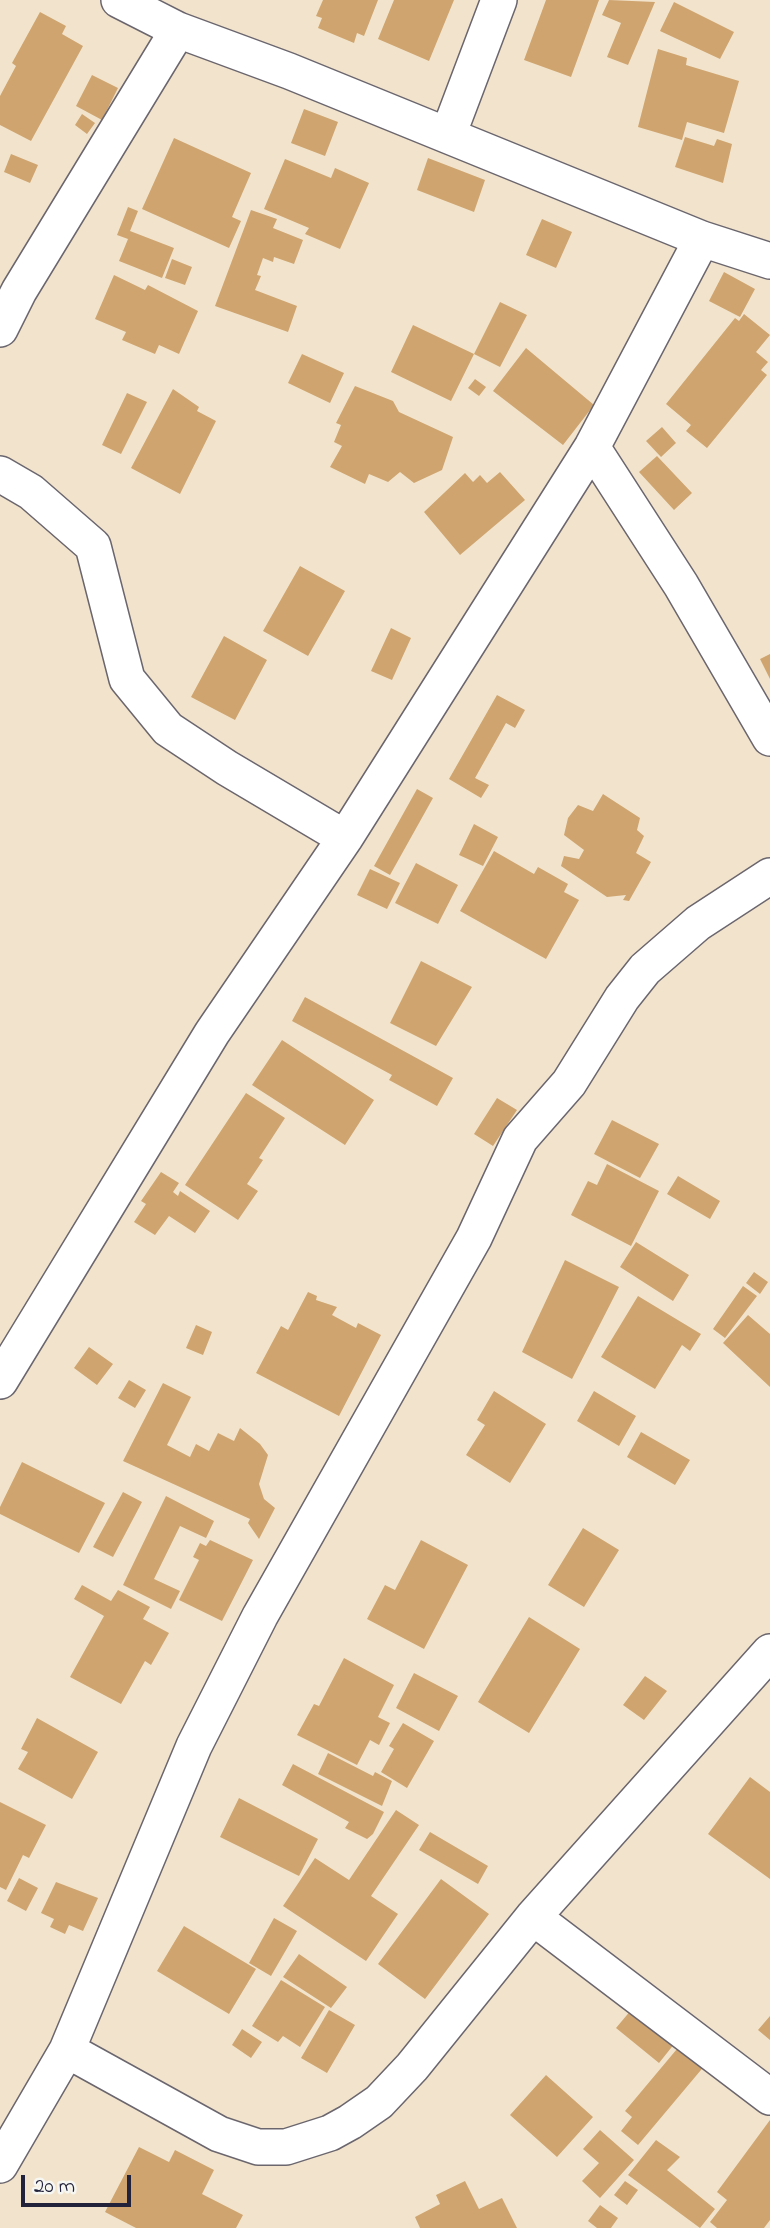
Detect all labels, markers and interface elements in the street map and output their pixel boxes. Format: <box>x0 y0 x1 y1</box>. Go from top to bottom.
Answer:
scale bar <box>24 2162 135 2206</box>
text: 20 m <box>34 2172 75 2202</box>

